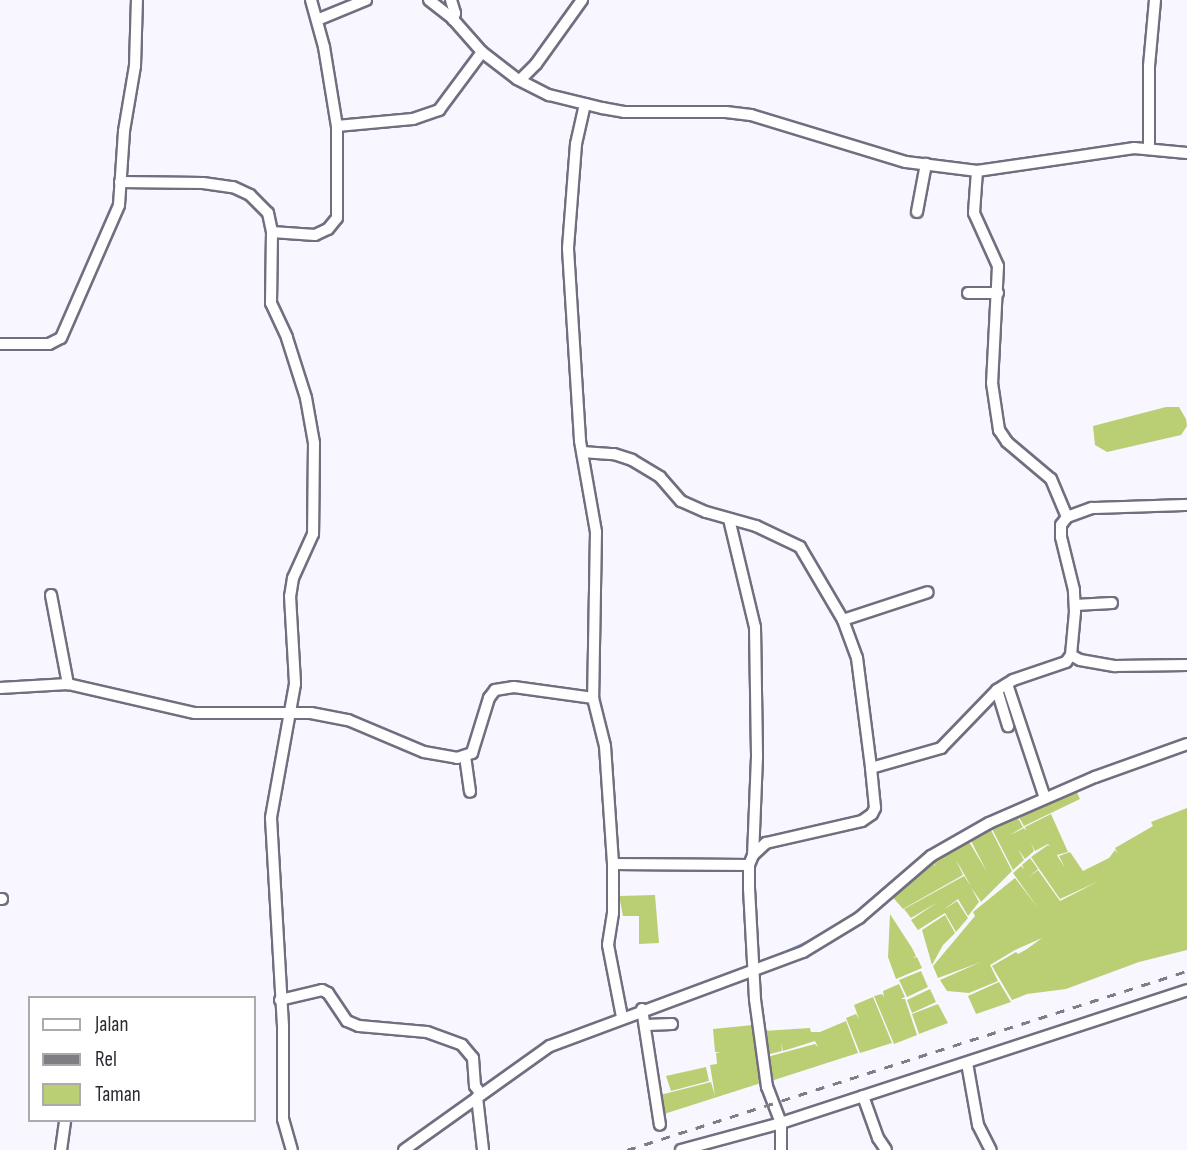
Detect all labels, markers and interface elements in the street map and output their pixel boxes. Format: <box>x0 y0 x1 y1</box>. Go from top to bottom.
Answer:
legend <box>28 996 256 1122</box>
text: Jalan <box>95 1012 128 1037</box>
text: Rel <box>95 1047 117 1072</box>
text: Taman <box>95 1082 141 1107</box>

